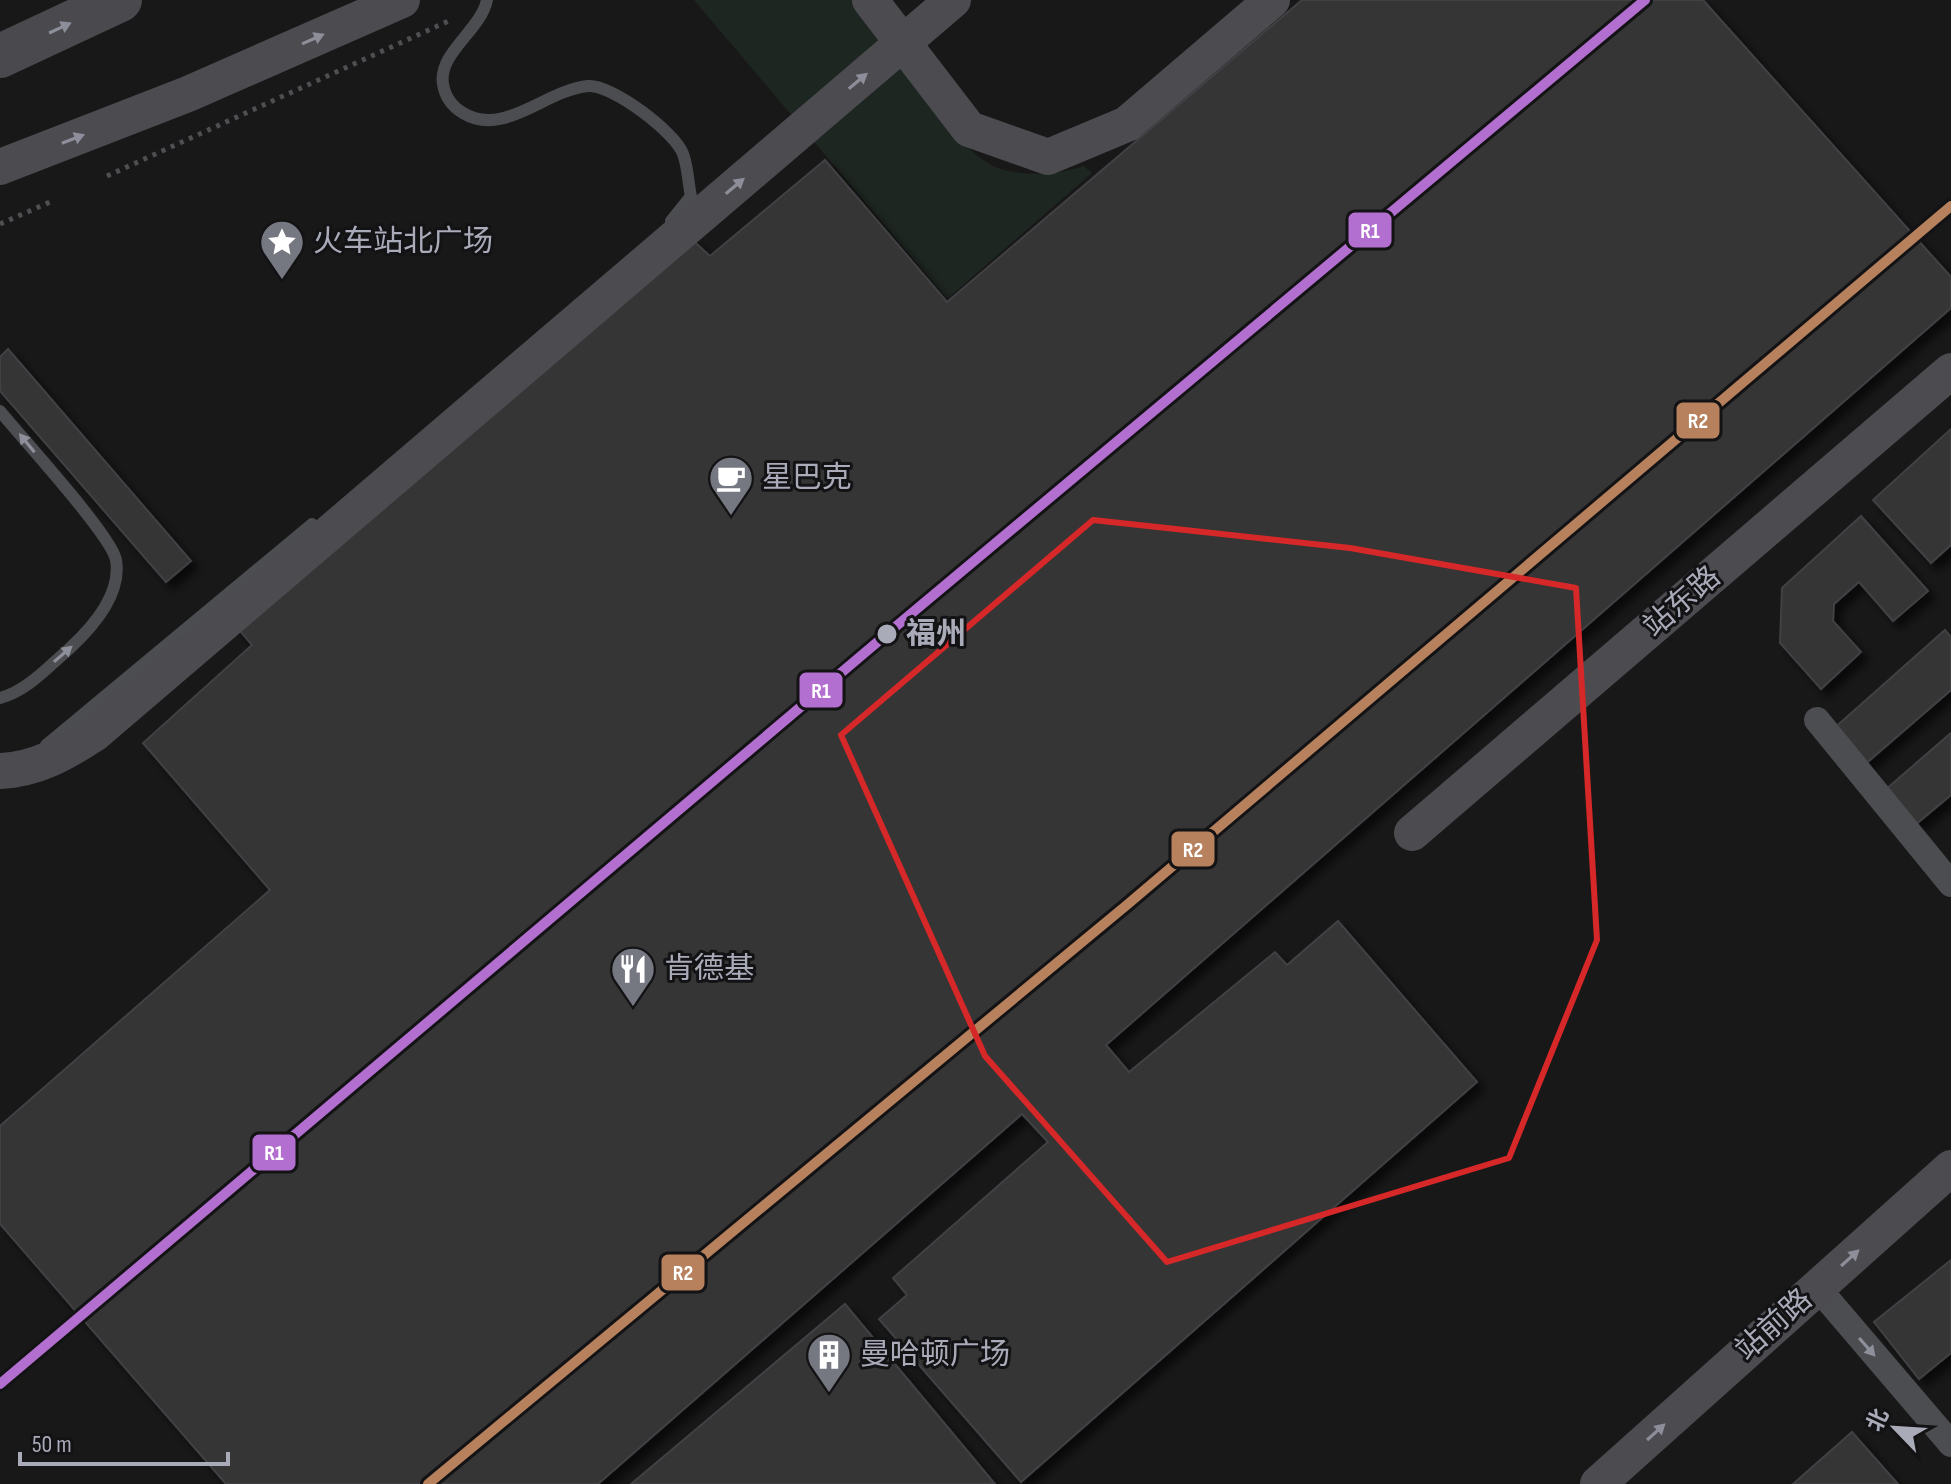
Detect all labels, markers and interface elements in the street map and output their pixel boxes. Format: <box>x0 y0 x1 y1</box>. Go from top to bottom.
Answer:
one-way arrow <box>48 21 72 35</box>
one-way arrow <box>301 32 325 46</box>
one-way arrow <box>847 73 867 90</box>
one-way arrow <box>61 132 85 145</box>
one-way arrow <box>724 178 744 195</box>
line badge: R1 <box>1347 211 1393 249</box>
place icon: 火车站北广场 <box>258 218 306 281</box>
text: R1 <box>1360 218 1380 245</box>
place label: 火车站北广场 <box>313 224 493 260</box>
line badge: R2 <box>1675 401 1721 440</box>
text: R2 <box>1688 408 1708 435</box>
one-way arrow <box>19 433 36 453</box>
cafe icon: 星巴克 <box>707 454 755 517</box>
place label: 星巴克 <box>762 460 852 496</box>
street label: 站东路 <box>1636 559 1728 645</box>
place label: 福州 <box>906 616 966 652</box>
marker: 福州 <box>875 622 899 646</box>
one-way arrow <box>53 645 72 663</box>
line badge: R1 <box>798 671 844 709</box>
text: R1 <box>811 678 831 705</box>
line badge: R2 <box>1170 830 1216 868</box>
text: R2 <box>1183 837 1203 864</box>
restaurant icon: 肯德基 <box>609 945 657 1008</box>
place label: 肯德基 <box>664 951 754 987</box>
line badge: R1 <box>251 1133 297 1172</box>
text: R1 <box>264 1140 284 1167</box>
one-way arrow <box>1839 1250 1859 1267</box>
line badge: R2 <box>660 1253 706 1292</box>
text: R2 <box>673 1260 693 1287</box>
street label: 站前路 <box>1729 1282 1819 1368</box>
building icon: 曼哈顿广场 <box>805 1331 853 1394</box>
one-way arrow <box>1858 1336 1875 1356</box>
place label: 曼哈顿广场 <box>860 1337 1010 1373</box>
north arrow <box>1855 1388 1935 1468</box>
text: 北 <box>1861 1404 1895 1436</box>
scale bar <box>20 1416 228 1466</box>
one-way arrow <box>1647 1423 1666 1441</box>
text: 50 m <box>32 1430 72 1459</box>

